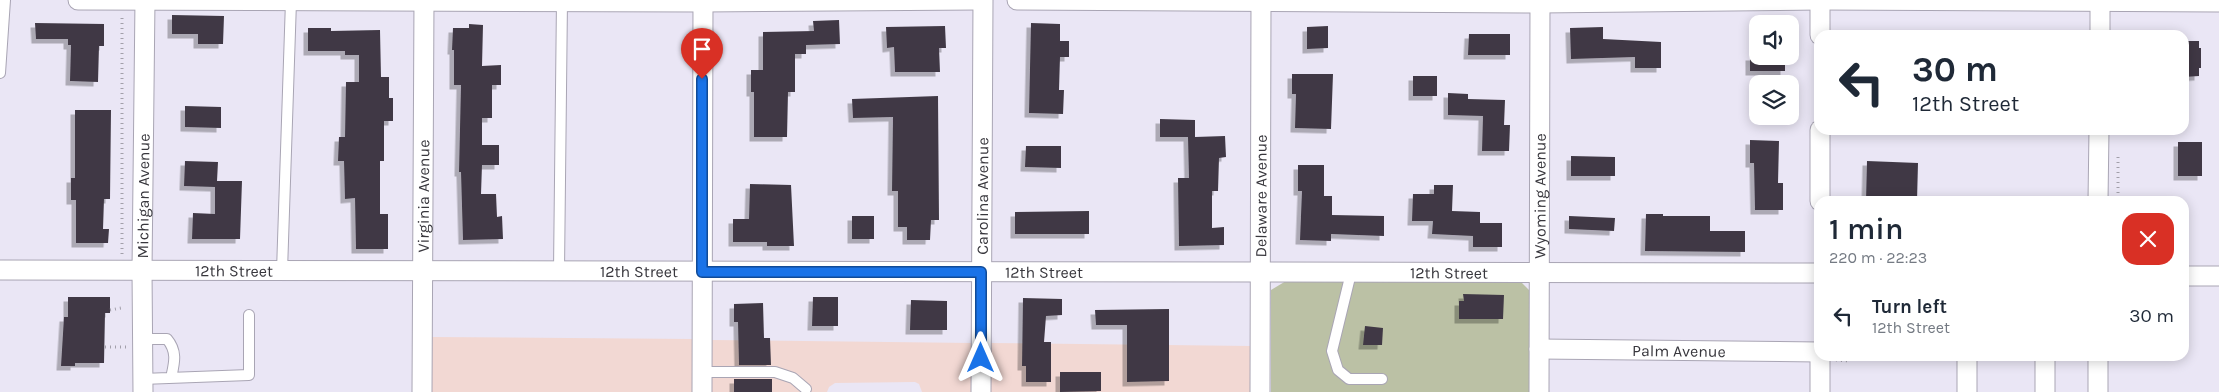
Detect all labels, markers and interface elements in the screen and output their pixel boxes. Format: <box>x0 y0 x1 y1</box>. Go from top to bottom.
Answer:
map controls <box>1749 15 1799 125</box>
button: sound <box>1749 15 1799 65</box>
pin <box>681 28 723 79</box>
icon: arrive <box>688 35 716 63</box>
text: 30 m <box>1912 49 1998 90</box>
icon: left <box>1829 50 1894 115</box>
button: layers <box>1749 75 1799 125</box>
text: 12th Street <box>1912 91 2019 117</box>
street label: Michigan Avenue <box>133 133 153 259</box>
street label: Wyoming Avenue <box>1530 133 1549 259</box>
street label: Delaware Avenue <box>1251 134 1270 258</box>
street label: Carolina Avenue <box>972 137 992 255</box>
street label: Virginia Avenue <box>413 140 433 252</box>
text: 1 min <box>1829 211 1903 247</box>
button: close <box>2122 213 2174 265</box>
text: 220 m · 22:23 <box>1829 248 1927 267</box>
street label: 12th Street <box>195 261 273 280</box>
street label: 12th Street <box>600 261 678 281</box>
street label: 12th Street <box>1005 262 1083 281</box>
street label: 12th Street <box>1410 263 1488 282</box>
text: Turn left <box>1872 296 1947 318</box>
icon: left <box>1829 302 1857 330</box>
text: 30 m <box>2129 305 2174 327</box>
text: 12th Street <box>1872 318 1950 337</box>
position arrow <box>954 331 1006 383</box>
street label: Palm Avenue <box>1632 340 1726 361</box>

